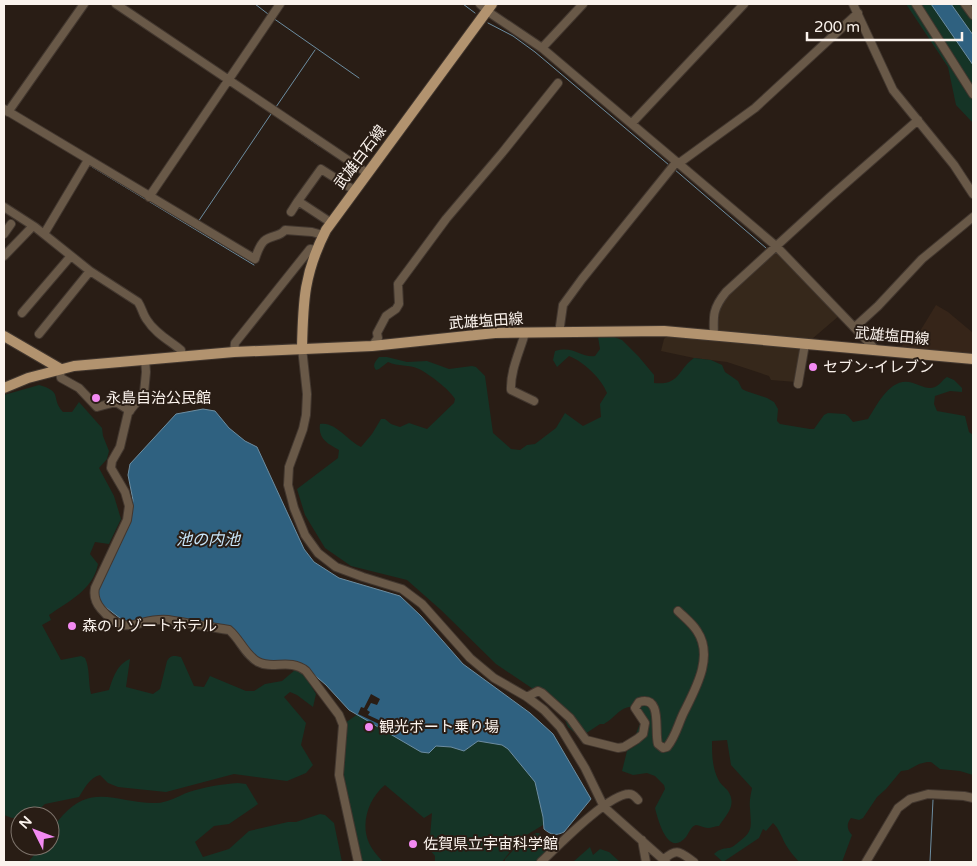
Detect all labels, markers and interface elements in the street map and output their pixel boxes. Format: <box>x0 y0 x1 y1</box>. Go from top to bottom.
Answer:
scale bar <box>807 10 962 42</box>
text: 200 m <box>814 18 860 36</box>
street label: 武雄白石線 <box>330 122 390 192</box>
street label: 武雄塩田線 <box>448 309 524 333</box>
street label: 武雄塩田線 <box>854 324 930 348</box>
place label: セブン-イレブン <box>823 358 934 376</box>
marker: セブン-イレブン <box>807 361 819 373</box>
place label: 永島自治公民館 <box>106 389 211 407</box>
marker: 永島自治公民館 <box>90 392 102 404</box>
water label: 池の内池 <box>176 530 242 550</box>
place label: 森のリゾートホテル <box>82 617 217 635</box>
marker: 森のリゾートホテル <box>66 620 78 632</box>
place label: 観光ボート乗り場 <box>379 718 499 736</box>
marker: 観光ボート乗り場 <box>363 721 375 733</box>
north arrow <box>10 806 60 856</box>
text: N <box>16 813 36 833</box>
place label: 佐賀県立宇宙科学館 <box>423 835 558 853</box>
marker: 佐賀県立宇宙科学館 <box>407 838 419 850</box>

